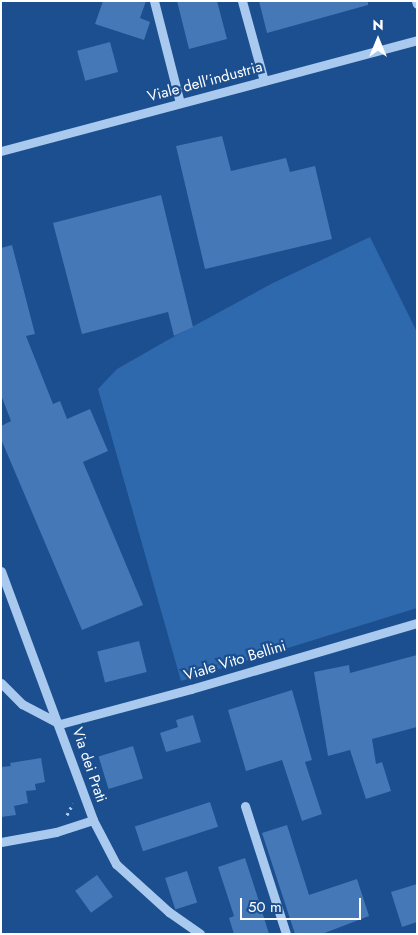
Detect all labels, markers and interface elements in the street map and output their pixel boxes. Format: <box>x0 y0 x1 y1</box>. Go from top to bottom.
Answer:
north arrow <box>353 15 403 65</box>
text: N <box>372 15 384 35</box>
street label: Viale dell'industria <box>146 58 264 106</box>
street label: Viale Vito Bellini <box>182 637 288 685</box>
street label: Via dei Prati <box>68 725 110 805</box>
scale bar <box>243 888 364 920</box>
text: 50 m <box>248 896 282 918</box>

